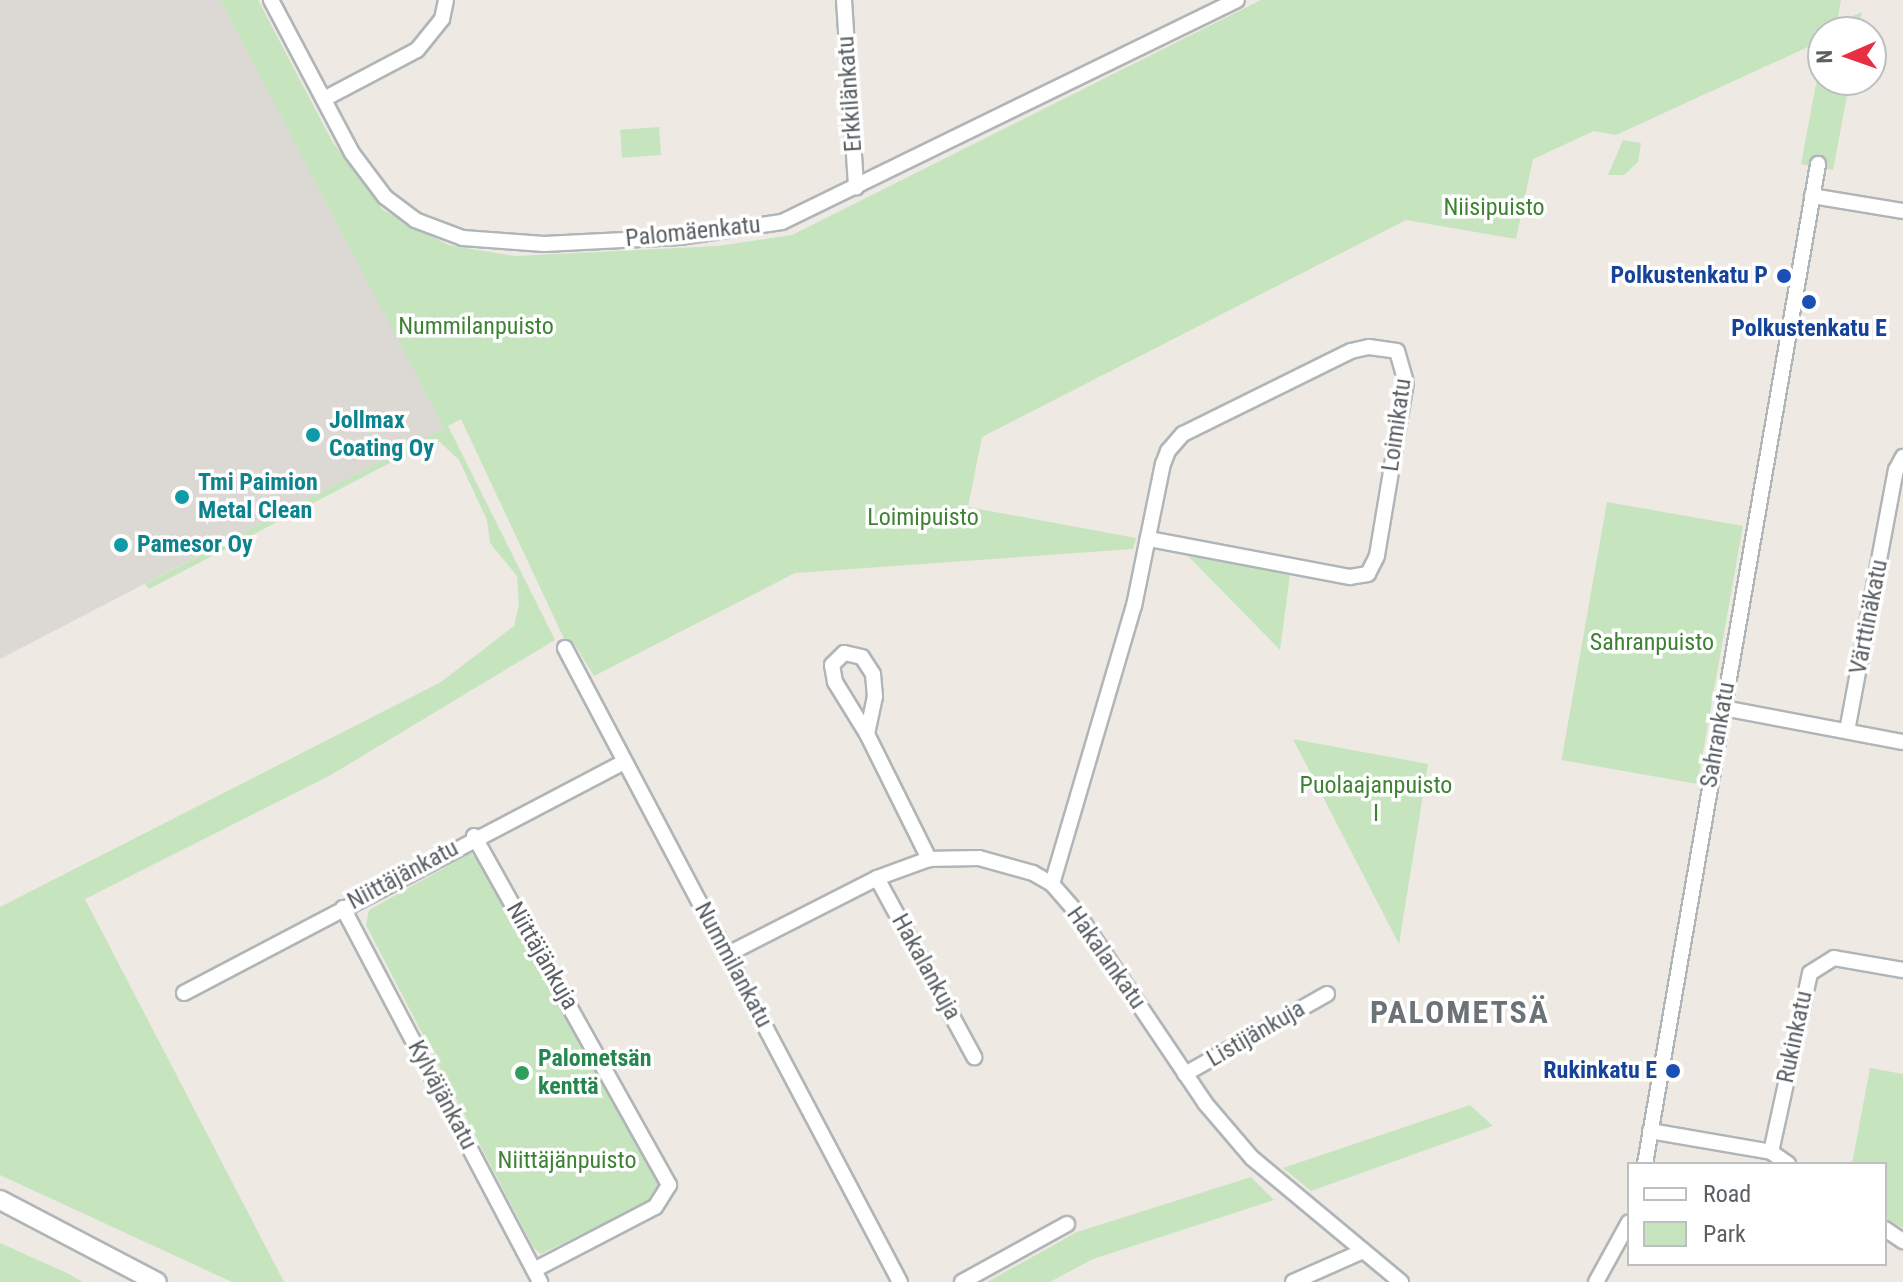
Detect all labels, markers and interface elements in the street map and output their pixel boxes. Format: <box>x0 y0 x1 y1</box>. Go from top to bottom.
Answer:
north arrow <box>1807 16 1887 96</box>
street label: Erkkilänkatu <box>832 35 868 153</box>
text: N <box>1812 50 1837 64</box>
park label: Niisipuisto <box>1443 194 1545 222</box>
street label: Palomäenkatu <box>624 211 762 253</box>
place label: Polkustenkatu P <box>1611 262 1768 290</box>
marker: Polkustenkatu P <box>1775 267 1793 285</box>
marker: Polkustenkatu E <box>1800 293 1818 311</box>
park label: Nummilanpuisto <box>398 313 554 341</box>
place label: Polkustenkatu E <box>1731 315 1887 343</box>
street label: Loimikatu <box>1376 377 1418 473</box>
place label: Jollmax Coating Oy <box>329 407 434 463</box>
marker: Jollmax Coating Oy <box>304 426 322 444</box>
place label: Tmi Paimion Metal Clean <box>198 469 318 525</box>
marker: Tmi Paimion Metal Clean <box>173 488 191 506</box>
park label: Loimipuisto <box>867 504 979 532</box>
place label: Pamesor Oy <box>137 531 253 559</box>
marker: Pamesor Oy <box>112 536 130 554</box>
street label: Värttinäkatu <box>1844 557 1894 677</box>
park label: Sahranpuisto <box>1590 629 1714 657</box>
street label: Sahrankatu <box>1695 680 1741 790</box>
park label: Puolaajanpuisto I <box>1300 772 1452 828</box>
street label: Niittäjänkatu <box>343 834 463 916</box>
street label: Niittäjänkuja <box>500 897 584 1015</box>
street label: Nummilankatu <box>688 897 778 1033</box>
street label: Hakalankatu <box>1060 901 1152 1015</box>
street label: Hakalankuja <box>885 909 967 1025</box>
street label: Rukinkatu <box>1771 988 1819 1086</box>
district label: PALOMETSÄ <box>1370 993 1550 1031</box>
street label: Listijänkuja <box>1202 994 1310 1074</box>
street label: Kylväjänkatu <box>401 1036 483 1154</box>
place label: Palometsän kenttä <box>538 1045 651 1101</box>
place label: Rukinkatu E <box>1543 1057 1657 1085</box>
marker: Rukinkatu E <box>1664 1062 1682 1080</box>
marker: Palometsän kenttä <box>513 1064 531 1082</box>
park label: Niittäjänpuisto <box>498 1147 636 1175</box>
legend <box>1627 1162 1887 1266</box>
text: Road <box>1703 1180 1751 1208</box>
text: Park <box>1703 1220 1746 1248</box>

